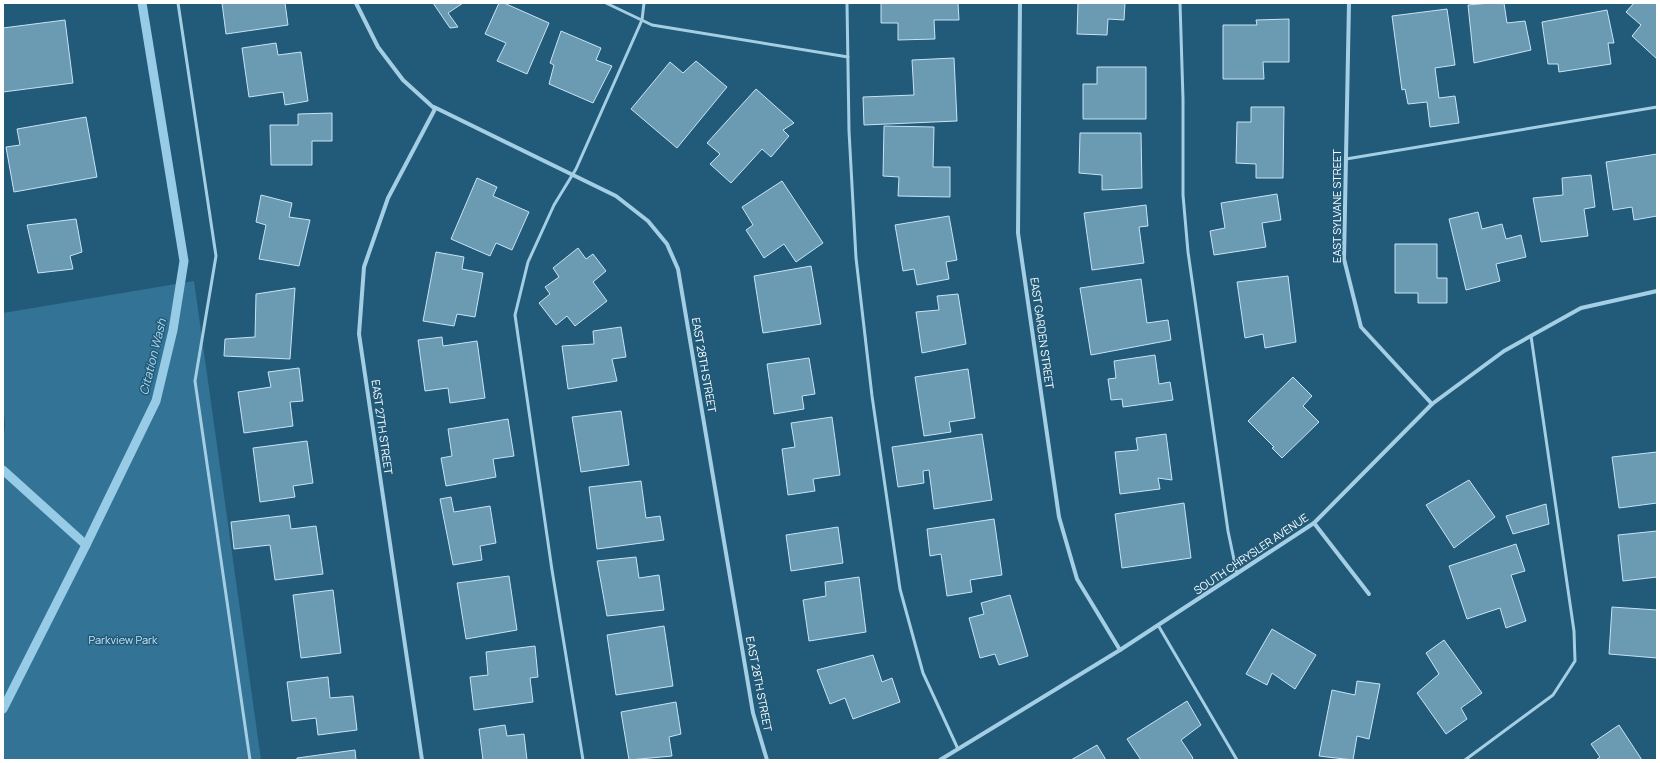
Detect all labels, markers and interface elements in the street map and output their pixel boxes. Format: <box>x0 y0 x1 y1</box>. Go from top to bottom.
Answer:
street label: EAST SYLVANE STREET <box>1329 149 1344 263</box>
street label: EAST GARDEN STREET <box>1027 276 1058 390</box>
water label: Citation Wash <box>135 316 170 397</box>
street label: EAST 28TH STREET <box>689 316 720 414</box>
street label: EAST 27TH STREET <box>368 379 397 476</box>
street label: SOUTH CHRYSLER AVENUE <box>1190 510 1311 598</box>
park label: Parkview Park <box>89 632 158 647</box>
street label: EAST 28TH STREET <box>743 635 776 733</box>

